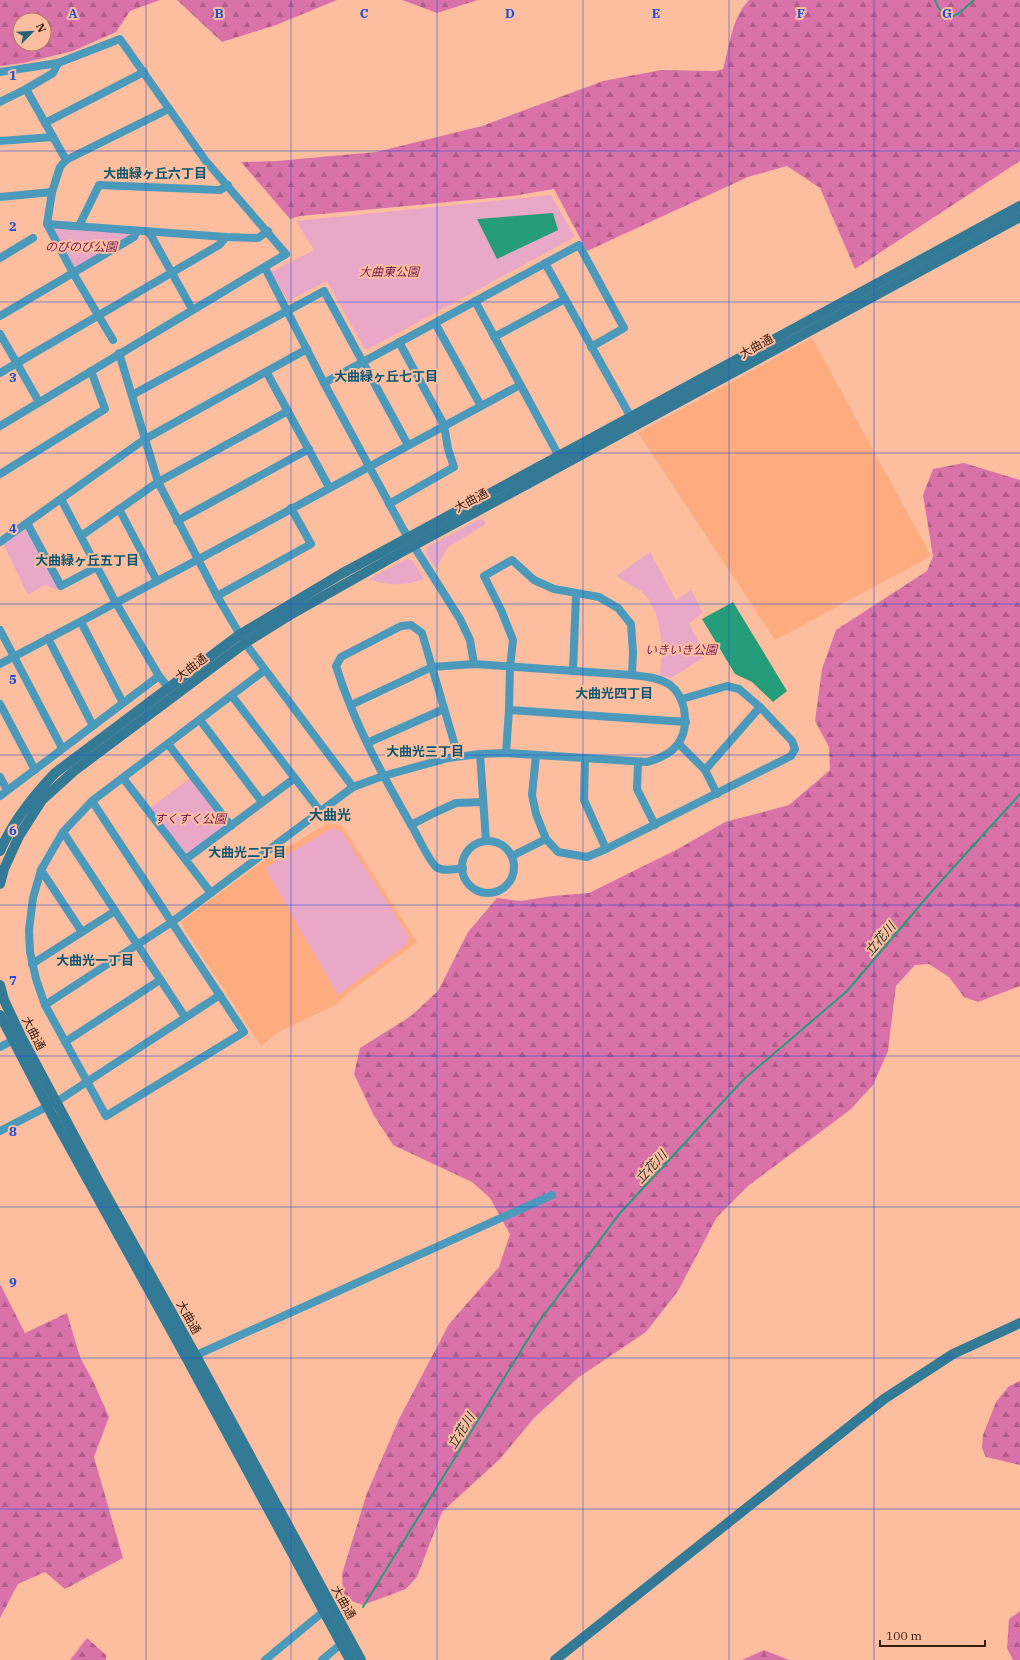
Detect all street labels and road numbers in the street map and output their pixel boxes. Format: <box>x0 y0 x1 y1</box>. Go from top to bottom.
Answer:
street label: 大曲通 <box>737 331 775 361</box>
street label: 大曲通 <box>452 485 490 515</box>
street label: 大曲通 <box>172 650 210 684</box>
street label: 大曲通 <box>19 1014 49 1052</box>
street label: 大曲通 <box>174 1298 204 1336</box>
street label: 大曲通 <box>329 1583 359 1621</box>

